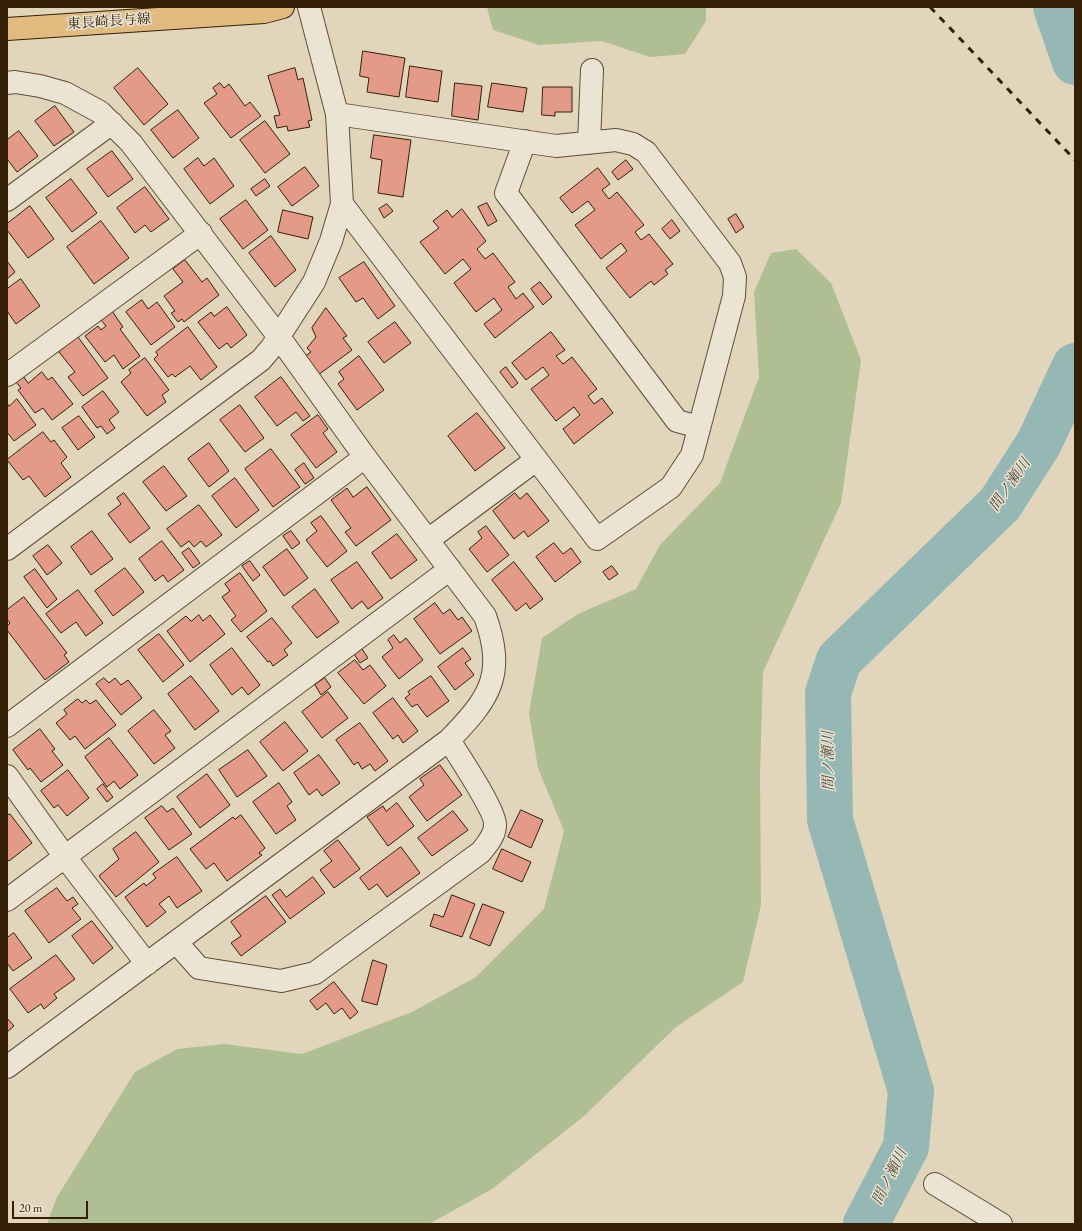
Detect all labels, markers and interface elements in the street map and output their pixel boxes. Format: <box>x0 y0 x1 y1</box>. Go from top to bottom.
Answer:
street label: 東長崎長与線 <box>67 11 151 33</box>
water label: 間ノ瀬川 <box>985 455 1035 515</box>
water label: 間ノ瀬川 <box>819 731 839 791</box>
water label: 間ノ瀬川 <box>869 1146 911 1208</box>
scale bar <box>14 1193 90 1219</box>
text: 20 m <box>19 1200 42 1216</box>

